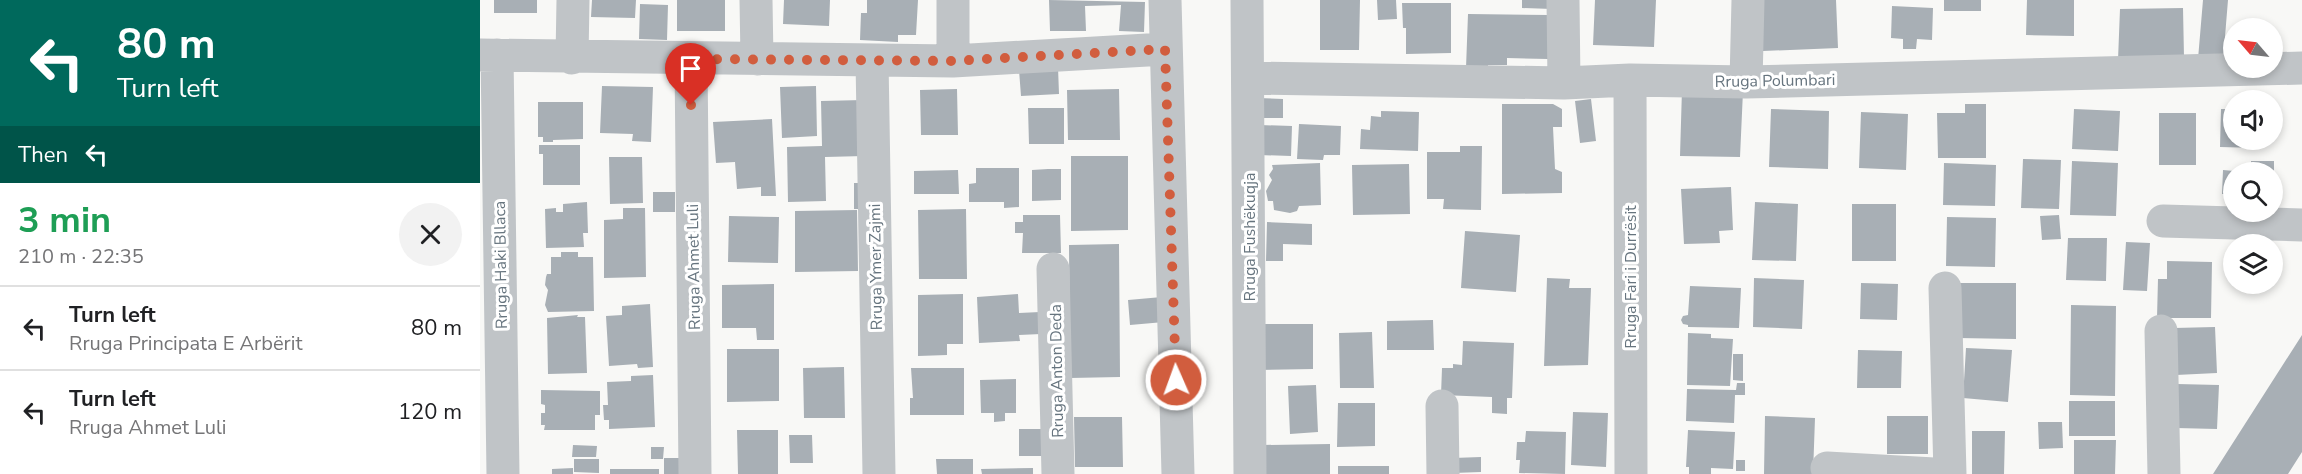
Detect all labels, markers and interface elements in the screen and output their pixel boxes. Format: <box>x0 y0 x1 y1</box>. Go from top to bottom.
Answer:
text: 80 m <box>117 16 216 73</box>
north arrow <box>2223 18 2283 78</box>
map controls <box>2223 18 2283 294</box>
icon: left <box>18 24 96 102</box>
pin <box>665 43 716 105</box>
icon: arrive <box>674 52 707 85</box>
street label: Rruga Polumbari <box>1714 69 1836 93</box>
text: Turn left <box>117 70 218 107</box>
button: sound <box>2223 90 2283 150</box>
icon: left <box>80 138 113 171</box>
text: Then <box>18 140 68 170</box>
button: search <box>2223 162 2283 222</box>
street label: Rruga Fushëkuqja <box>1239 173 1261 301</box>
text: 3 min <box>18 196 111 245</box>
street label: Rruga Haki Bllaca <box>489 201 513 329</box>
button: close <box>399 203 462 266</box>
street label: Rruga Ymer Zajmi <box>864 203 888 331</box>
street label: Rruga Ahmet Luli <box>682 204 706 330</box>
street label: Rruga Fari i Durrësit <box>1620 205 1642 349</box>
button: layers <box>2223 234 2283 294</box>
text: 210 m · 22:35 <box>18 243 144 270</box>
text: Turn left <box>69 300 156 330</box>
street label: Rruga Anton Deda <box>1045 304 1069 438</box>
icon: left <box>18 312 51 345</box>
text: 80 m <box>411 313 462 343</box>
text: Rruga Principata E Arbërit <box>69 330 302 357</box>
position arrow <box>1144 348 1208 412</box>
text: Turn left <box>69 384 156 414</box>
icon: left <box>18 396 51 429</box>
text: 120 m <box>398 397 462 427</box>
text: Rruga Ahmet Luli <box>69 414 227 441</box>

